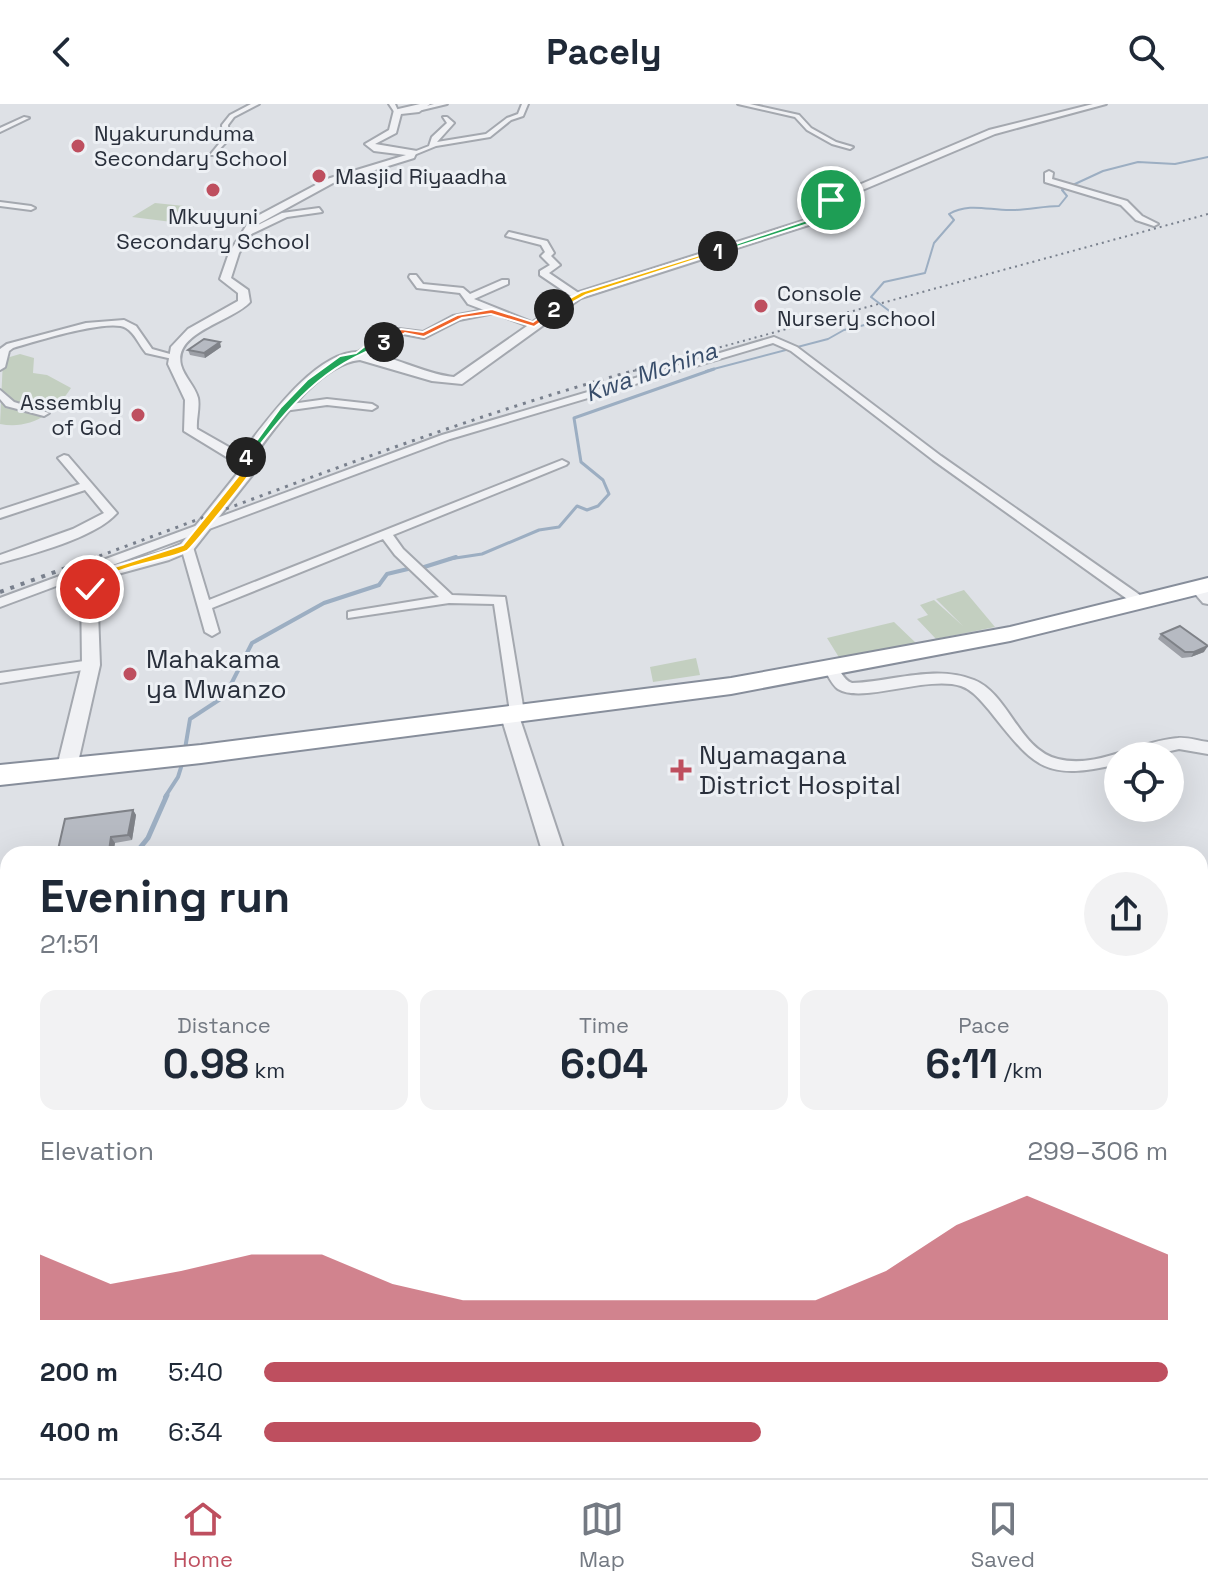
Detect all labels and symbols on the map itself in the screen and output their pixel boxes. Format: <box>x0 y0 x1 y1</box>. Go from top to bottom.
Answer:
place label: Nyakurunduma Secondary School <box>94 119 288 172</box>
marker: Nyakurunduma Secondary School <box>69 137 87 155</box>
place label: Masjid Riyaadha <box>335 162 507 190</box>
pin <box>797 166 865 234</box>
marker: Masjid Riyaadha <box>310 167 328 185</box>
marker: Mkuyuni Secondary School <box>204 181 222 199</box>
place label: Mkuyuni Secondary School <box>116 202 310 255</box>
pin: 1 <box>698 231 738 271</box>
place label: Console Nursery school <box>777 279 936 332</box>
pin: 2 <box>534 289 574 329</box>
marker: Console Nursery school <box>752 297 770 315</box>
pin: 3 <box>364 322 404 362</box>
water label: Kwa Mchina <box>581 334 721 409</box>
place label: Assembly of God <box>20 388 122 441</box>
marker: Assembly of God <box>129 406 147 424</box>
pin: 4 <box>226 437 266 477</box>
pin <box>56 555 124 623</box>
place label: Mahakama ya Mwanzo <box>146 642 287 706</box>
marker: Mahakama ya Mwanzo <box>121 665 139 683</box>
place label: Nyamagana District Hospital <box>699 738 901 802</box>
marker: Nyamagana District Hospital <box>670 759 692 781</box>

